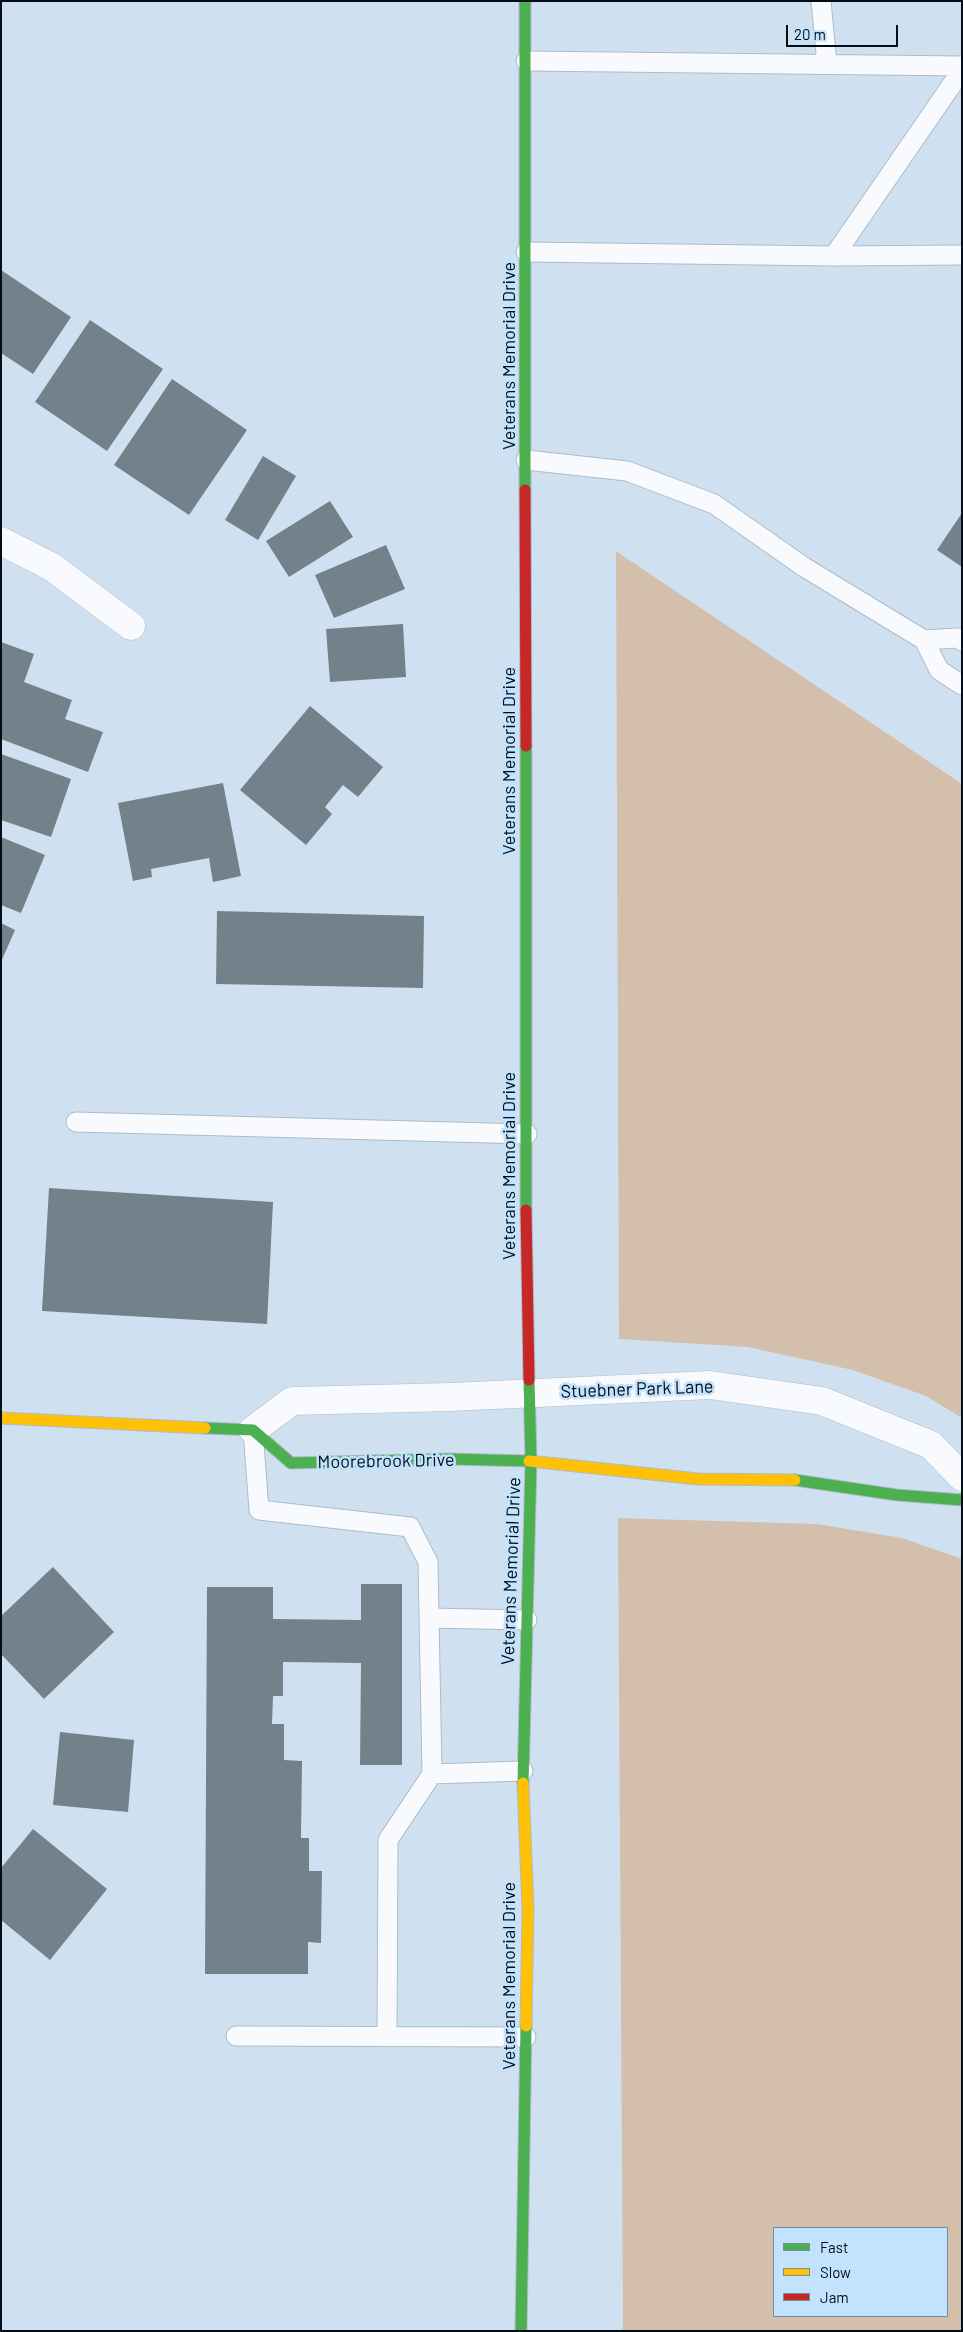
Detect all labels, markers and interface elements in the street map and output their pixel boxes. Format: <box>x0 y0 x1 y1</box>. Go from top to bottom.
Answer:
scale bar <box>788 15 900 47</box>
text: 20 m <box>794 25 826 43</box>
street label: Veterans Memorial Drive <box>498 262 520 450</box>
street label: Veterans Memorial Drive <box>498 667 520 855</box>
street label: Veterans Memorial Drive <box>498 1072 520 1260</box>
street label: Stuebner Park Lane <box>560 1376 714 1402</box>
street label: Moorebrook Drive <box>317 1449 455 1473</box>
street label: Veterans Memorial Drive <box>497 1477 525 1665</box>
street label: Veterans Memorial Drive <box>498 1882 520 2070</box>
legend <box>773 2227 948 2317</box>
text: Fast <box>820 2238 848 2256</box>
text: Slow <box>820 2263 851 2281</box>
text: Jam <box>820 2288 849 2306</box>

